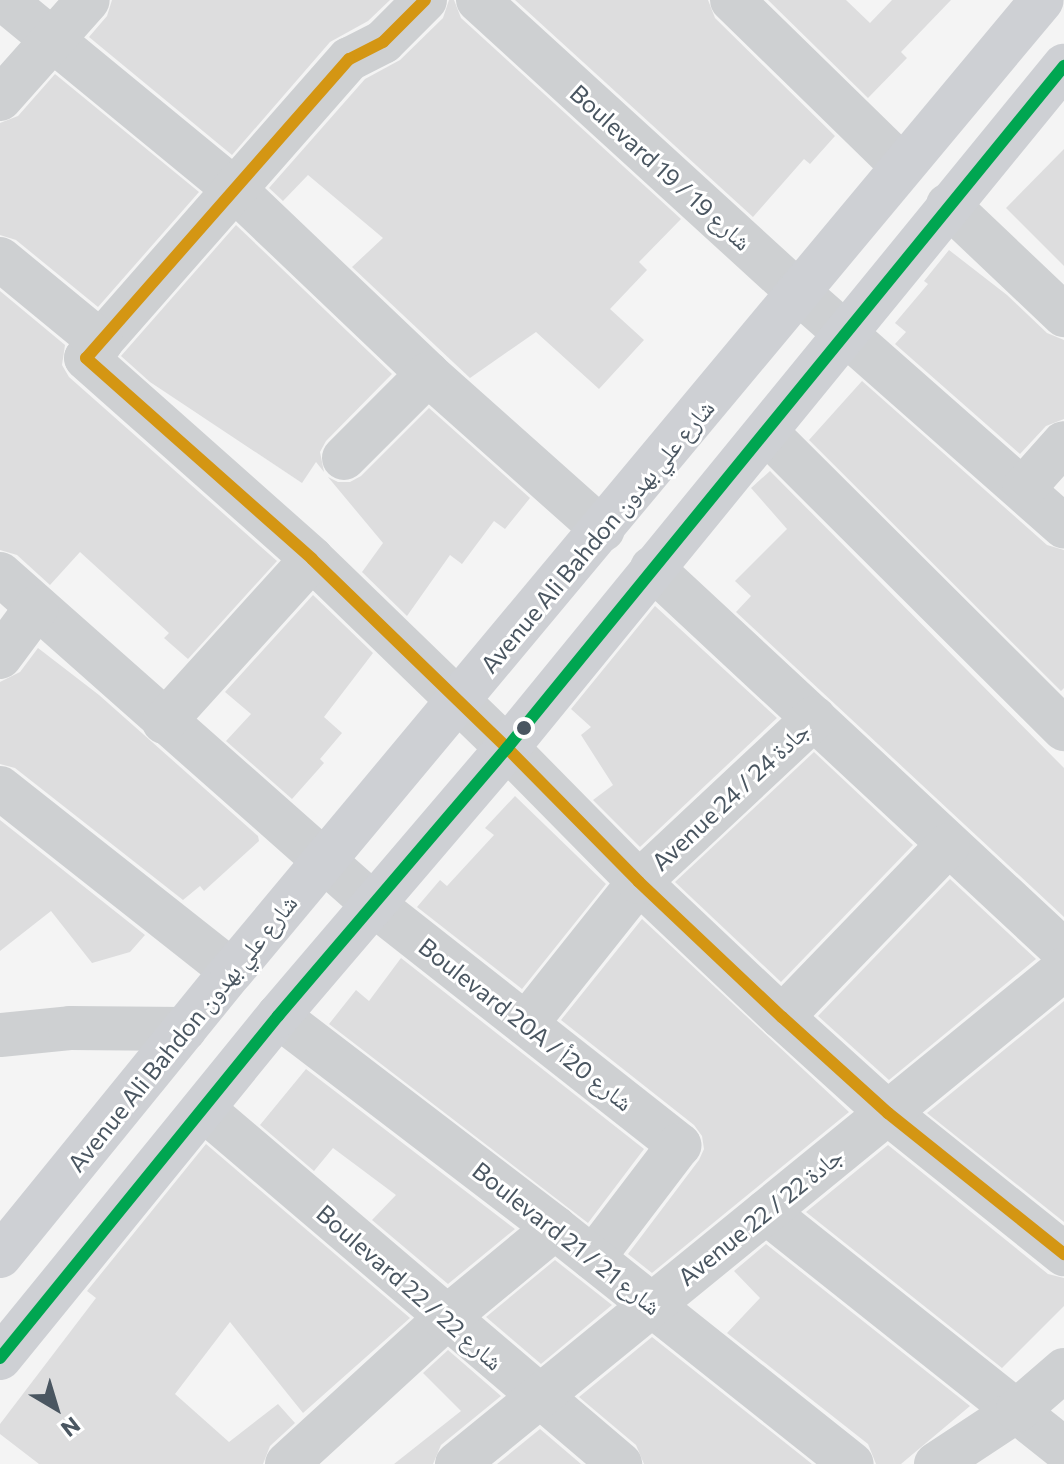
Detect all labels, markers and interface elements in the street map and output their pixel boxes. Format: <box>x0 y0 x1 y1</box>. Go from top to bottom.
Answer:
street label: Boulevard 19 / شارع 19 <box>565 78 757 256</box>
street label: Avenue Ali Bahdon شارع علي بهدون <box>474 393 720 679</box>
street label: Avenue 24 / جادة 24 <box>645 716 815 876</box>
unlabelled marker <box>516 720 532 736</box>
street label: Avenue Ali Bahdon شارع علي بهدون <box>61 889 303 1177</box>
street label: Boulevard 20A / شارع 20أ <box>413 932 639 1116</box>
street label: Avenue 22 / جادة 22 <box>672 1141 848 1291</box>
street label: Boulevard 21 / شارع 21 <box>467 1155 667 1321</box>
street label: Boulevard 22 / شارع 22 <box>311 1198 509 1376</box>
north arrow <box>16 1368 96 1448</box>
text: N <box>56 1412 86 1443</box>

